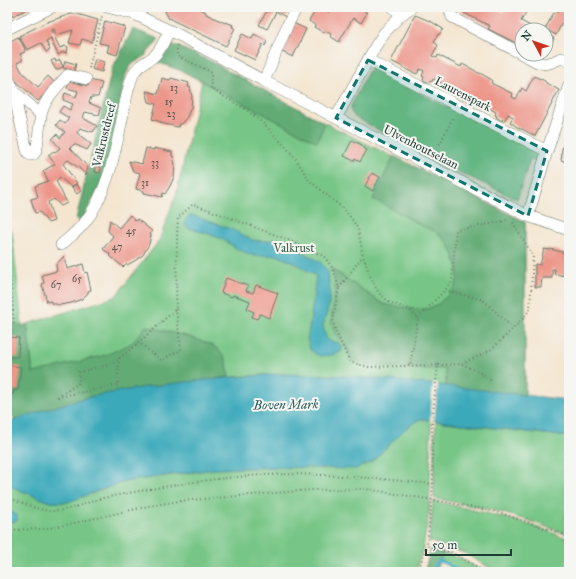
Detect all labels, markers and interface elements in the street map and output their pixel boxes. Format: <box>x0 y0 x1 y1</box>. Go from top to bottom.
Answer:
north arrow <box>514 22 554 62</box>
text: N <box>519 28 535 44</box>
street label: Laurenspark <box>432 74 494 114</box>
house number: 13 <box>170 82 178 94</box>
house number: 15 <box>165 96 174 108</box>
street label: Valkrustdreef <box>89 100 119 169</box>
house number: 23 <box>167 108 175 120</box>
street label: Ulvenhoutselaan <box>381 122 461 172</box>
house number: 33 <box>151 157 159 169</box>
house number: 31 <box>141 177 149 189</box>
house number: 45 <box>126 225 136 237</box>
house number: 47 <box>112 241 122 253</box>
park label: Valkrust <box>273 241 315 255</box>
house number: 65 <box>72 273 82 285</box>
house number: 67 <box>51 279 61 291</box>
water label: Boven Mark <box>252 396 319 414</box>
scale bar <box>426 531 511 557</box>
text: 50 m <box>432 538 457 552</box>

